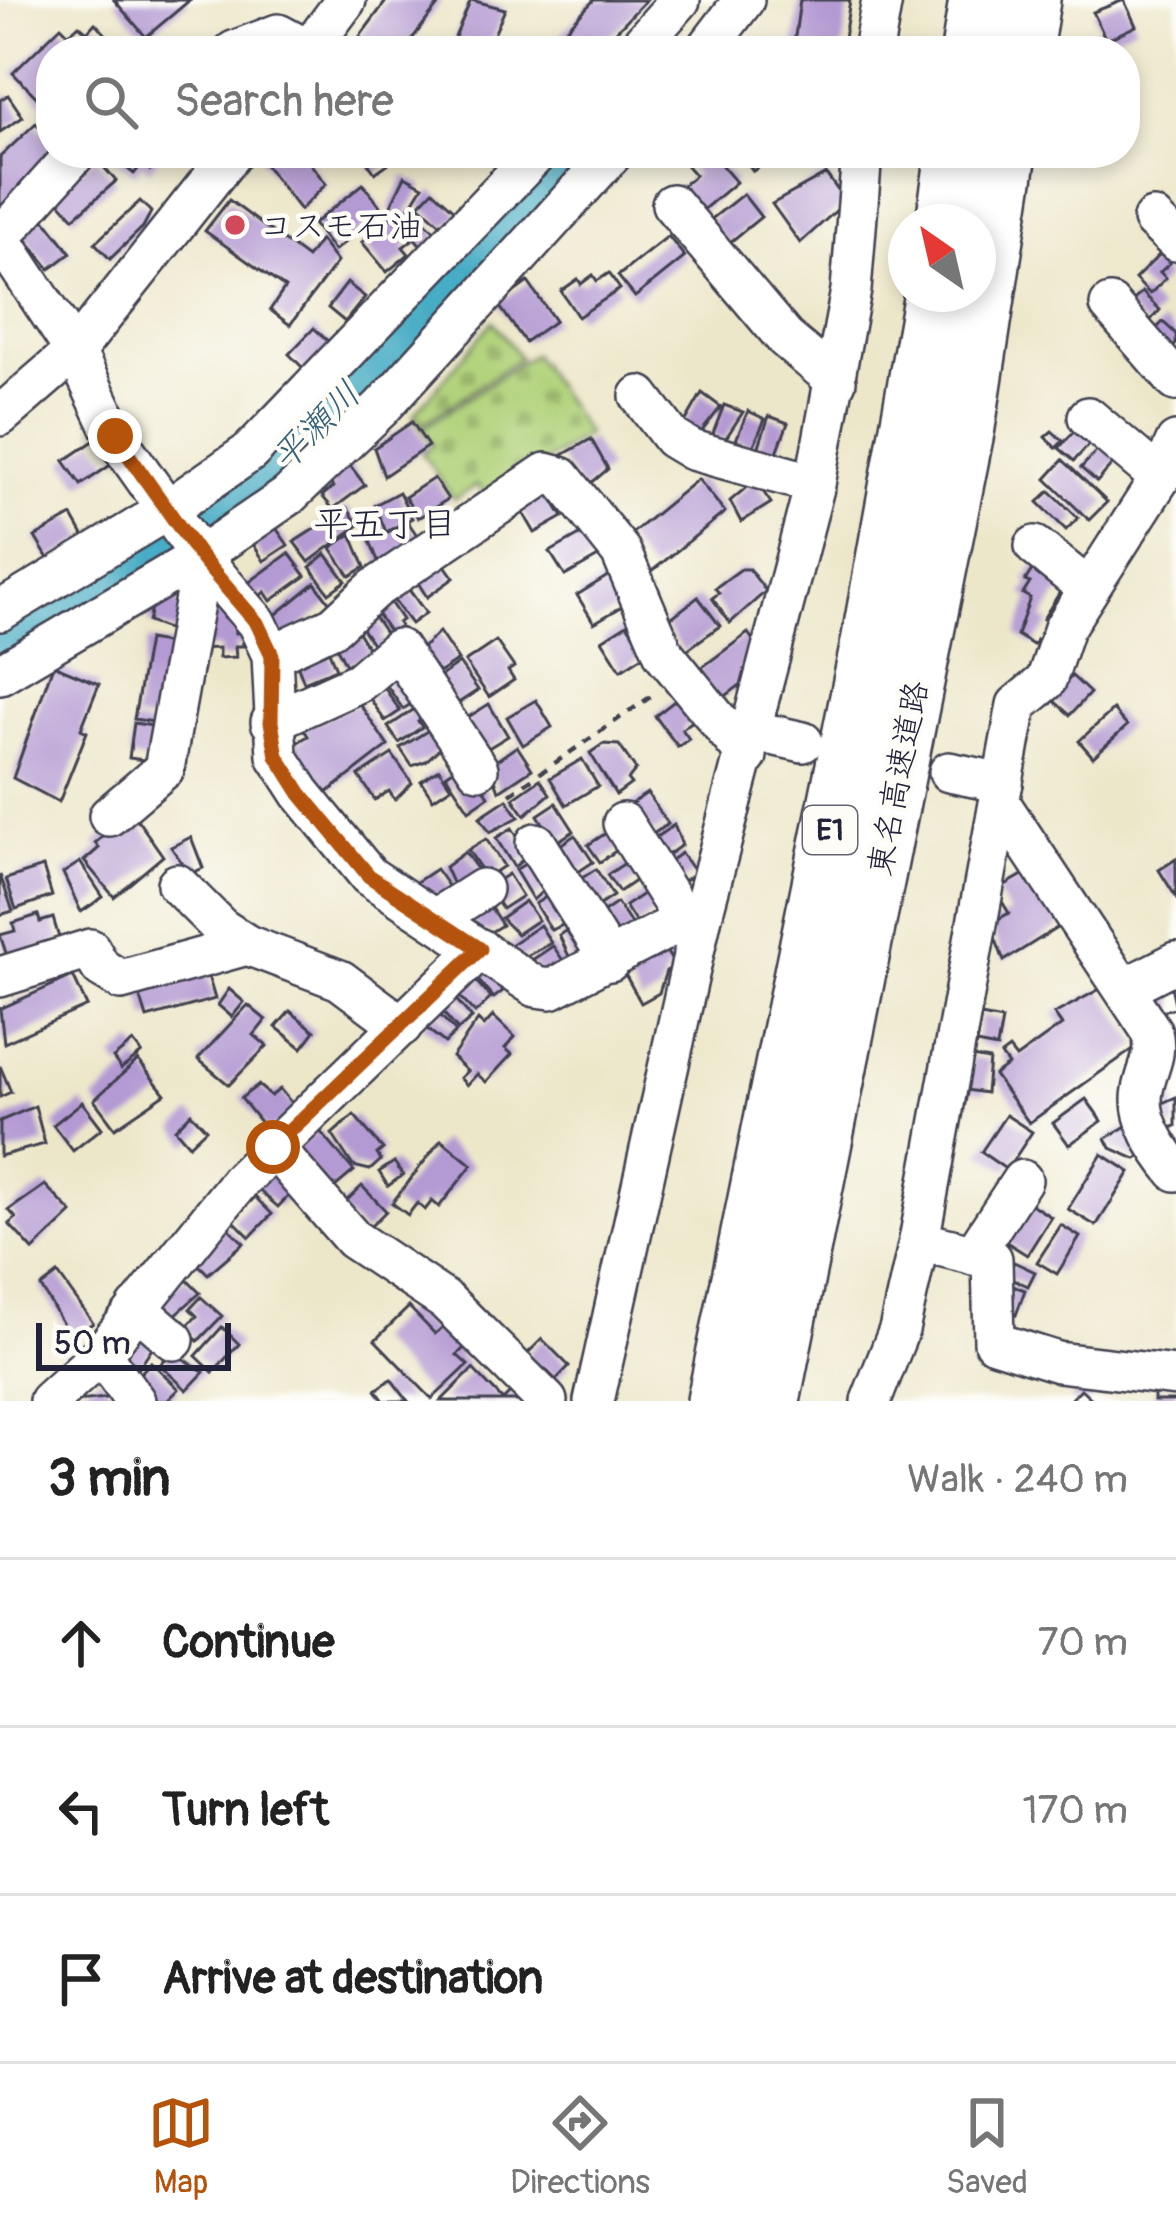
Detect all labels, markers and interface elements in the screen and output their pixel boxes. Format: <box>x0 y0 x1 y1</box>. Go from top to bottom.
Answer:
search box <box>36 36 1140 168</box>
icon: search <box>78 69 144 135</box>
text: Search here <box>174 74 394 130</box>
north arrow <box>888 204 996 312</box>
place label: コスモ石油 <box>259 206 423 247</box>
marker: コスモ石油 <box>222 212 248 238</box>
water label: 平瀬川 <box>262 372 370 480</box>
route end <box>88 409 142 463</box>
district label: 平五丁目 <box>313 502 457 547</box>
street label: 東名高速道路 <box>859 677 937 879</box>
road number: E1 <box>803 806 857 854</box>
route start <box>246 1120 300 1174</box>
scale bar <box>36 1317 231 1370</box>
text: 50 m <box>54 1323 131 1364</box>
text: 3 min <box>48 1447 170 1511</box>
text: Walk · 240 m <box>907 1455 1128 1504</box>
icon: ahead <box>48 1610 114 1676</box>
text: Continue <box>162 1615 335 1671</box>
text: 70 m <box>1038 1618 1128 1667</box>
icon: left <box>48 1778 114 1844</box>
text: Turn left <box>162 1783 329 1839</box>
text: 170 m <box>1022 1786 1128 1835</box>
icon: arrive <box>48 1946 114 2012</box>
text: Arrive at destination <box>162 1951 543 2007</box>
tab: Map <box>148 2090 214 2203</box>
tab: Directions <box>510 2090 650 2203</box>
tab: Saved <box>946 2090 1028 2203</box>

